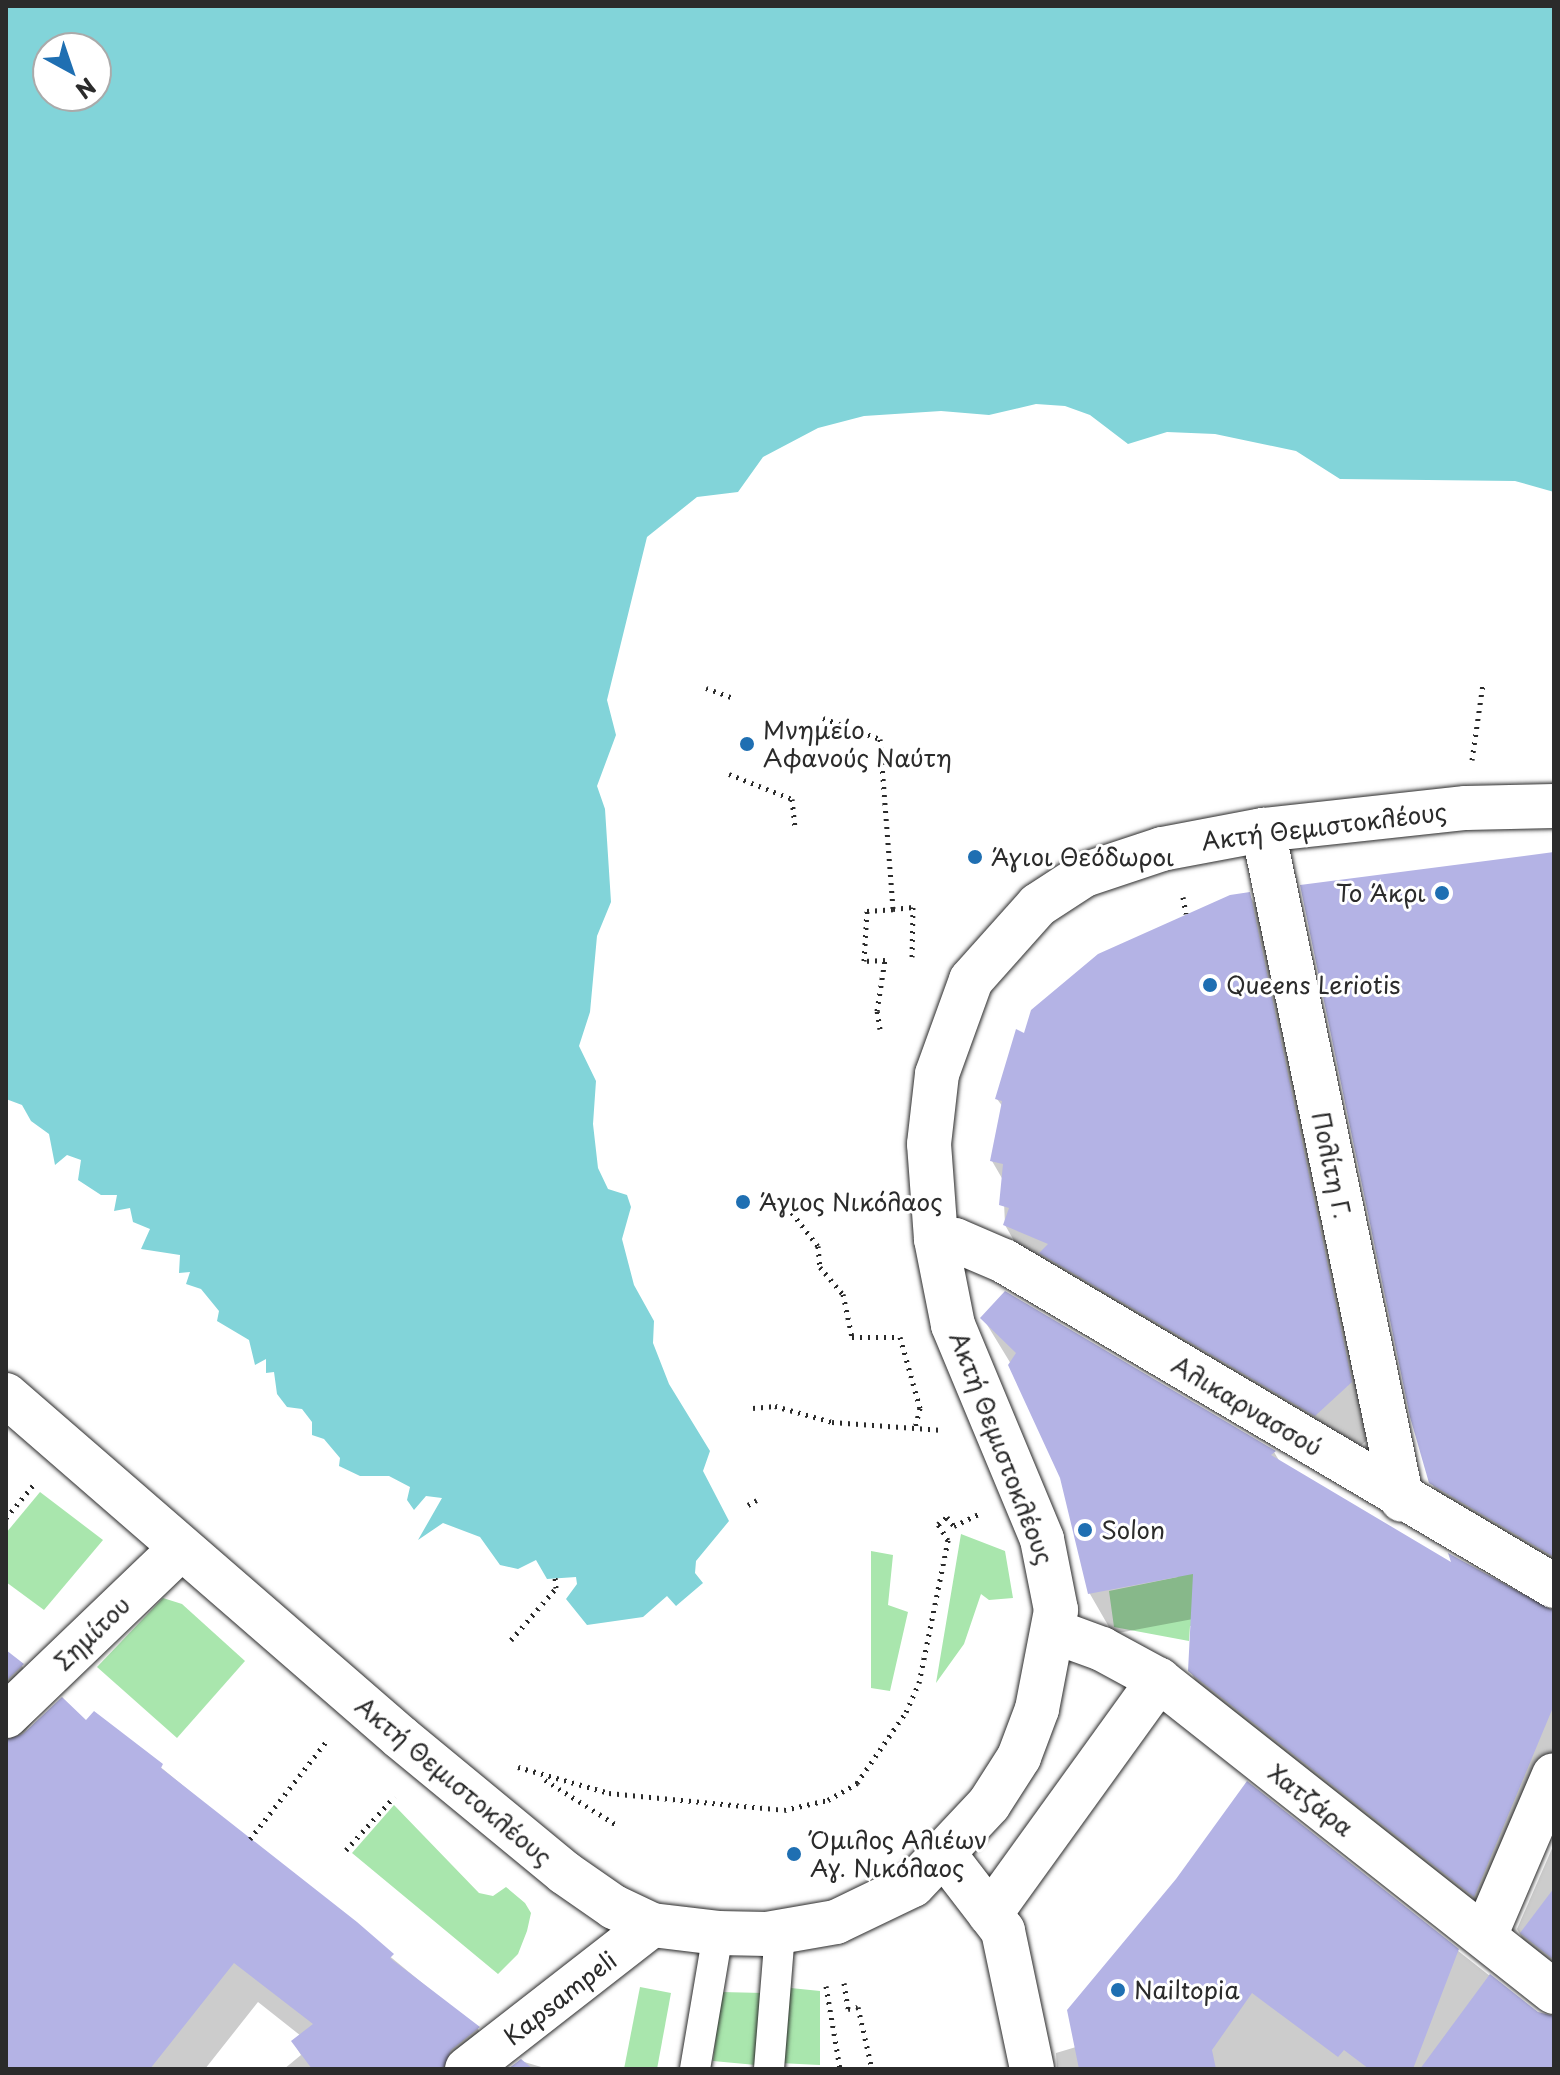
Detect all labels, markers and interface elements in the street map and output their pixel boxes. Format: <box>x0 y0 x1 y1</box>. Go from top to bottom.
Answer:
north arrow <box>32 32 112 112</box>
text: N <box>69 71 104 107</box>
place label: Μνημείο Αφανούς Ναύτη <box>763 716 953 772</box>
marker: Μνημείο Αφανούς Ναύτη <box>738 735 756 753</box>
street label: Ακτή Θεμιστοκλέους <box>1200 797 1448 855</box>
place label: Άγιοι Θεόδωροι <box>991 843 1175 871</box>
marker: Άγιοι Θεόδωροι <box>966 848 984 866</box>
place label: Το Άκρι <box>1335 879 1426 907</box>
marker: Το Άκρι <box>1433 884 1451 902</box>
place label: Queens Leriotis <box>1226 971 1401 999</box>
marker: Queens Leriotis <box>1201 976 1219 994</box>
street label: Πολίτη Γ. <box>1307 1109 1357 1221</box>
place label: Άγιος Νικόλαος <box>759 1188 943 1216</box>
marker: Άγιος Νικόλαος <box>734 1193 752 1211</box>
street label: Ακτή Θεμιστοκλέους <box>944 1327 1060 1569</box>
street label: Αλικαρνασσού <box>1167 1350 1327 1462</box>
place label: Solon <box>1101 1516 1165 1544</box>
marker: Solon <box>1076 1521 1094 1539</box>
street label: Σημίτου <box>48 1590 136 1676</box>
street label: Ακτή Θεμιστοκλέους <box>350 1691 558 1871</box>
street label: Χατζάρα <box>1263 1758 1359 1842</box>
place label: Όμιλος Αλιέων Αγ. Νικόλαος <box>810 1826 988 1882</box>
marker: Όμιλος Αλιέων Αγ. Νικόλαος <box>785 1845 803 1863</box>
street label: Kapsampeli <box>498 1945 622 2051</box>
place label: Nailtopia <box>1134 1976 1240 2004</box>
marker: Nailtopia <box>1109 1981 1127 1999</box>

